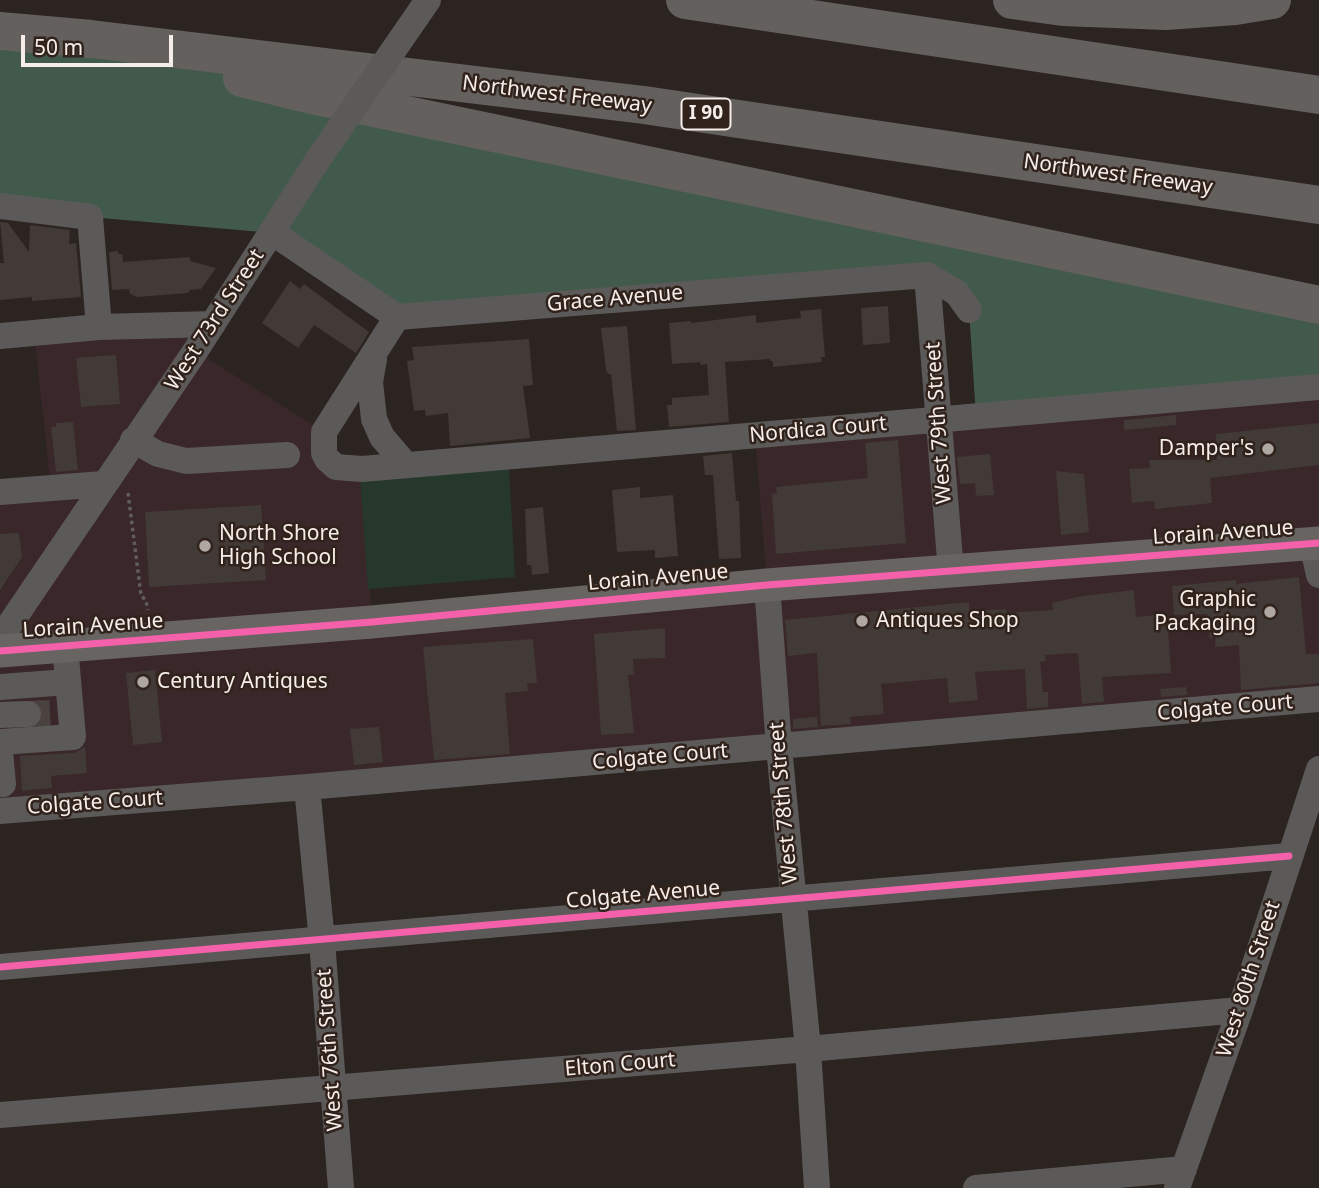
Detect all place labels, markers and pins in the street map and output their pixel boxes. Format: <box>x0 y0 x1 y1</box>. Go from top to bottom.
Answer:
place label: Damper's <box>1159 436 1254 462</box>
marker: Damper's <box>1260 441 1276 457</box>
place label: North Shore High School <box>219 521 340 571</box>
marker: North Shore High School <box>197 538 213 554</box>
place label: Graphic Packaging <box>1154 587 1256 637</box>
marker: Graphic Packaging <box>1262 604 1278 620</box>
place label: Antiques Shop <box>876 608 1019 634</box>
marker: Antiques Shop <box>854 613 870 629</box>
place label: Century Antiques <box>157 669 328 695</box>
marker: Century Antiques <box>135 674 151 690</box>

